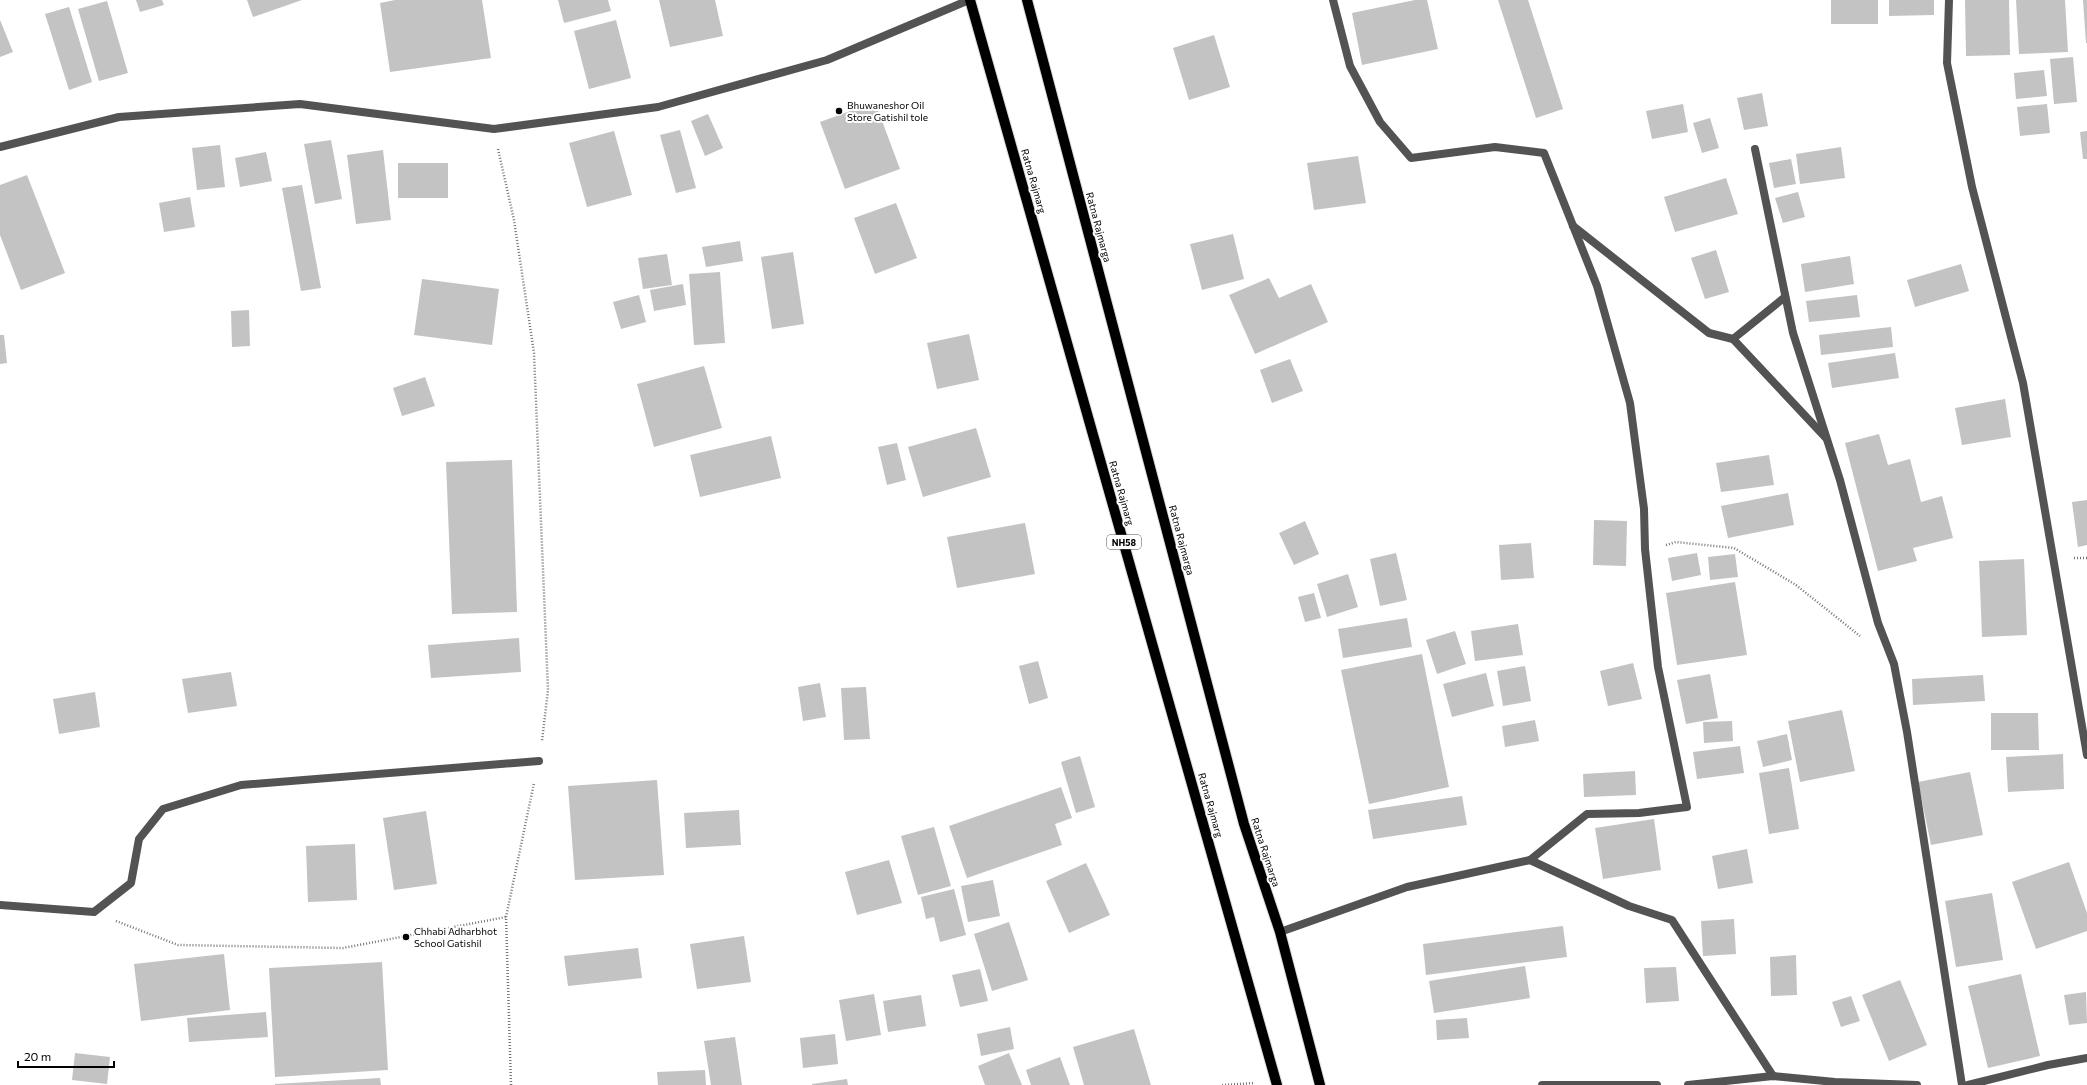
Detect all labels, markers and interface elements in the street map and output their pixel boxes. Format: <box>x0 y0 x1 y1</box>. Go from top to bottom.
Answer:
place label: Bhuwaneshor Oil Store Gatishil tole <box>847 99 928 123</box>
marker: Bhuwaneshor Oil Store Gatishil tole <box>834 106 844 116</box>
street label: Ratna Rajmarg <box>1019 147 1049 215</box>
street label: Ratna Rajmarga <box>1084 191 1114 263</box>
street label: Ratna Rajmarg <box>1107 459 1137 527</box>
street label: Ratna Rajmarga <box>1167 504 1197 576</box>
road number: NH58 <box>1107 535 1141 549</box>
street label: Ratna Rajmarg <box>1196 771 1226 839</box>
street label: Ratna Rajmarga <box>1249 816 1283 888</box>
place label: Chhabi Adharbhot School Gatishil <box>414 925 497 949</box>
marker: Chhabi Adharbhot School Gatishil <box>401 932 411 942</box>
scale bar <box>18 1043 114 1069</box>
text: 20 m <box>24 1049 51 1063</box>

